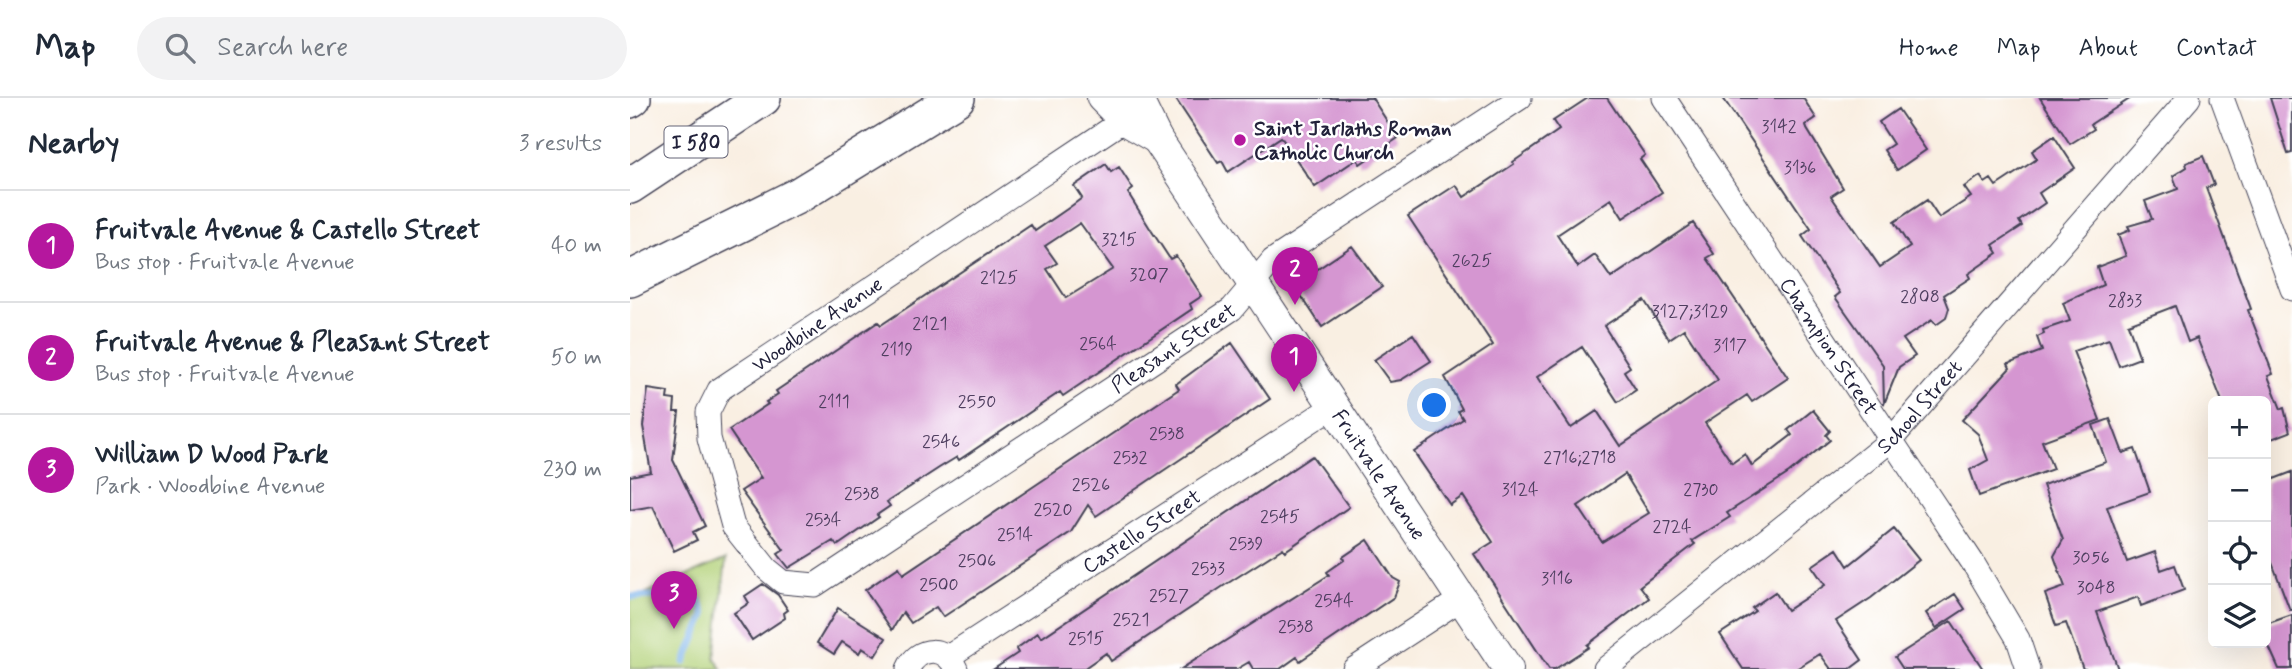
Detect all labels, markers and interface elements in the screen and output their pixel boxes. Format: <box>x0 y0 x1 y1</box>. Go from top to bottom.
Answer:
search box <box>137 17 627 80</box>
text: Map <box>35 26 95 70</box>
icon: search <box>161 29 199 67</box>
text: Search here <box>217 31 348 65</box>
text: Home <box>1899 33 1959 64</box>
text: Map <box>1997 33 2041 64</box>
text: About <box>2079 33 2138 64</box>
text: Contact <box>2176 33 2257 64</box>
place label: Saint Jarlaths Roman Catholic Church <box>1254 115 1452 167</box>
house number: 3142 <box>1761 115 1797 139</box>
text: Nearby <box>28 124 119 163</box>
road number: I 580 <box>664 126 728 158</box>
text: 3 results <box>519 129 602 159</box>
marker: Saint Jarlaths Roman Catholic Church <box>1232 132 1248 148</box>
house number: 3136 <box>1784 156 1816 180</box>
text: Fruitvale Avenue & Castello Street <box>95 214 480 248</box>
house number: 3215 <box>1101 228 1137 252</box>
text: 1 <box>46 231 56 261</box>
text: 40 m <box>551 231 602 261</box>
pin: 2 <box>1272 247 1318 305</box>
text: Bus stop · Fruitvale Avenue <box>95 248 355 278</box>
house number: 2625 <box>1452 249 1492 273</box>
house number: 3207 <box>1129 263 1169 287</box>
house number: 2125 <box>980 266 1018 290</box>
street label: Woodbine Avenue <box>747 271 889 379</box>
street label: Champion Street <box>1772 272 1884 421</box>
house number: 2808 <box>1900 285 1940 309</box>
house number: 2833 <box>2108 289 2142 313</box>
street label: Pleasant Street <box>1106 297 1242 400</box>
house number: 3127;3129 <box>1651 300 1729 324</box>
house number: 2121 <box>912 312 948 336</box>
text: Fruitvale Avenue & Pleasant Street <box>95 326 490 360</box>
house number: 2564 <box>1079 332 1117 356</box>
pin: 1 <box>1271 334 1317 392</box>
house number: 3117 <box>1713 334 1747 358</box>
house number: 2119 <box>881 338 913 362</box>
text: 2 <box>45 343 57 373</box>
text: 50 m <box>551 343 602 373</box>
street label: School Street <box>1871 354 1969 461</box>
text: Bus stop · Fruitvale Avenue <box>95 360 355 390</box>
your location <box>1417 388 1451 422</box>
house number: 2111 <box>818 390 850 414</box>
house number: 2550 <box>958 390 996 414</box>
map controls <box>2208 396 2271 648</box>
button: + <box>2208 396 2271 459</box>
street label: Fruitvale Avenue <box>1325 404 1432 546</box>
house number: 2538 <box>1149 422 1185 446</box>
house number: 2546 <box>922 430 960 454</box>
text: William D Wood Park <box>95 438 328 472</box>
house number: 2532 <box>1113 446 1147 470</box>
house number: 2716;2718 <box>1543 446 1617 470</box>
text: 3 <box>46 455 56 485</box>
text: 230 m <box>543 455 602 485</box>
button: − <box>2208 459 2271 522</box>
text: Park · Woodbine Avenue <box>95 472 325 502</box>
house number: 2526 <box>1072 473 1110 497</box>
house number: 3124 <box>1501 478 1539 502</box>
house number: 2730 <box>1683 478 1719 502</box>
house number: 2538 <box>844 482 880 506</box>
street label: Castello Street <box>1077 483 1207 581</box>
house number: 2520 <box>1033 498 1073 522</box>
house number: 2545 <box>1260 505 1300 529</box>
house number: 2534 <box>805 508 841 532</box>
house number: 2724 <box>1652 515 1692 539</box>
button: locate <box>2208 522 2271 585</box>
house number: 2514 <box>997 523 1033 547</box>
house number: 2539 <box>1229 532 1263 556</box>
house number: 3056 <box>2072 546 2110 570</box>
house number: 2506 <box>958 549 996 573</box>
house number: 2533 <box>1191 557 1225 581</box>
house number: 3116 <box>1541 567 1573 591</box>
pin: 3 <box>651 571 697 629</box>
house number: 2500 <box>919 573 959 597</box>
house number: 3048 <box>2076 576 2116 600</box>
house number: 2527 <box>1149 584 1189 608</box>
button: layers <box>2208 585 2271 648</box>
house number: 2544 <box>1314 589 1354 613</box>
house number: 2521 <box>1112 608 1150 632</box>
house number: 2538 <box>1278 615 1314 639</box>
house number: 2515 <box>1068 627 1104 651</box>

